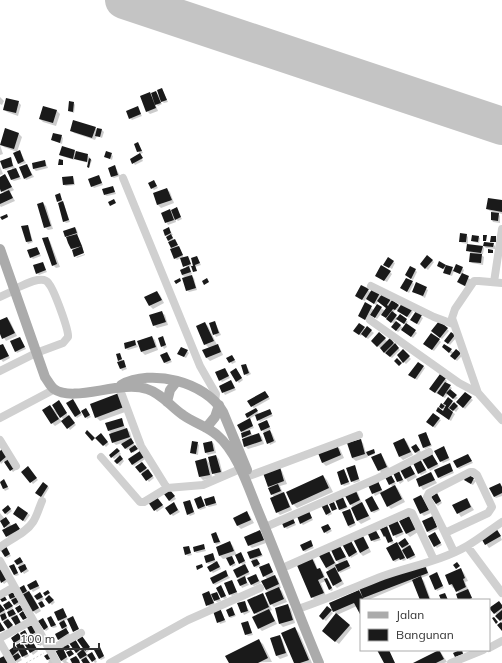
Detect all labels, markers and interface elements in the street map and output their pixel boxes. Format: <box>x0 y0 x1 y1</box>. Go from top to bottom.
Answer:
legend <box>360 599 490 651</box>
text: Jalan <box>396 607 424 622</box>
scale bar <box>14 625 99 651</box>
text: Bangunan <box>396 627 454 642</box>
text: 100 m <box>20 631 55 646</box>

